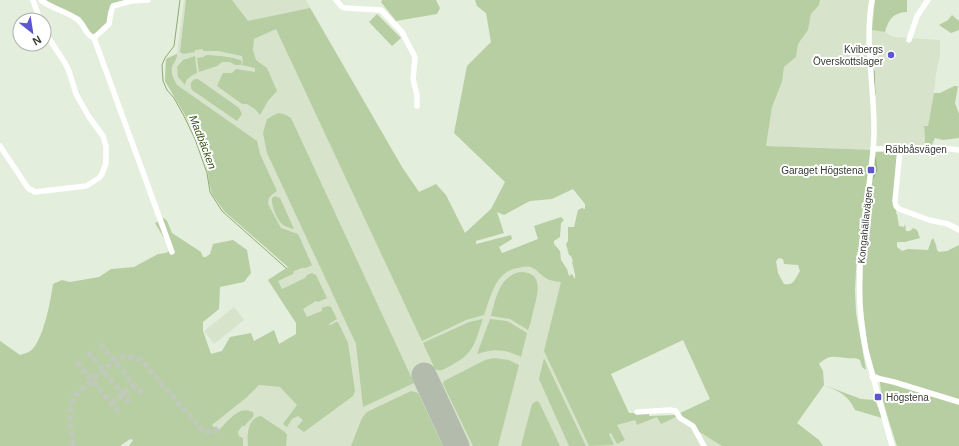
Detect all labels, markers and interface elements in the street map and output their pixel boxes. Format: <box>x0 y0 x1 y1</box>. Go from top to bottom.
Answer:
north arrow <box>12 12 52 52</box>
text: N <box>31 33 43 48</box>
place label: Kvibergs Överskottslager <box>813 44 884 67</box>
marker: Kvibergs Överskottslager <box>886 50 896 60</box>
water label: Madbäcken <box>187 113 219 171</box>
street label: Räbbåsvägen <box>885 144 947 155</box>
place label: Garaget Högstena <box>781 165 863 176</box>
marker: Garaget Högstena <box>866 165 876 175</box>
street label: Kongahällavägen <box>855 186 875 264</box>
marker: Högstena <box>873 392 883 402</box>
place label: Högstena <box>886 392 929 403</box>

